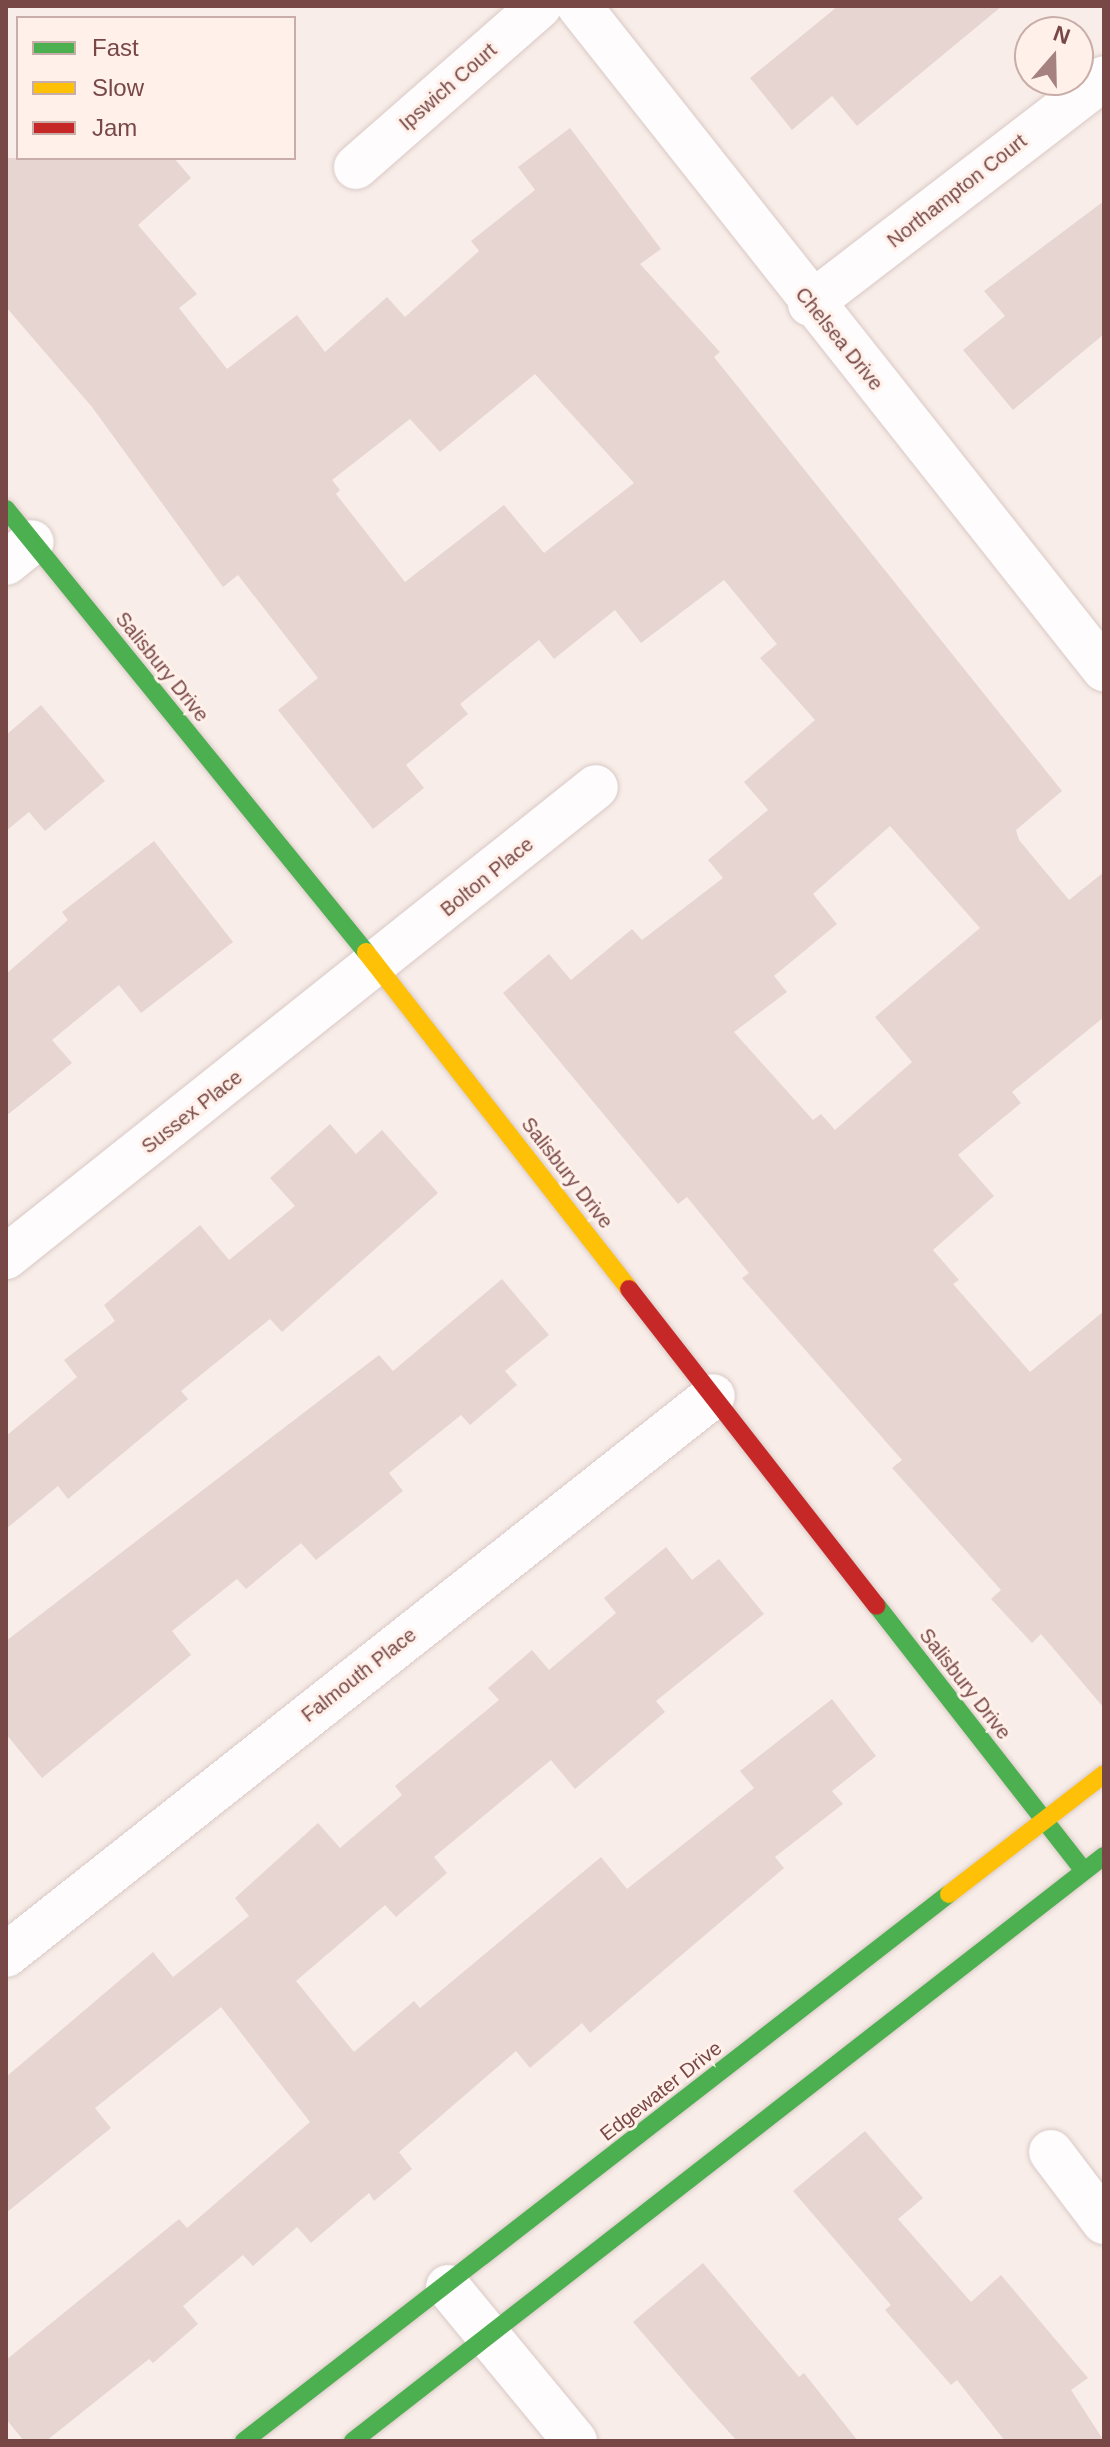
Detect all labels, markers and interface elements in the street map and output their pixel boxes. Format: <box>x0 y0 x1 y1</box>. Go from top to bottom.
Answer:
legend <box>16 16 296 160</box>
north arrow <box>1014 16 1094 96</box>
text: N <box>1050 20 1073 49</box>
text: Fast <box>92 34 139 61</box>
street label: Ipswich Court <box>394 38 502 136</box>
text: Slow <box>92 74 144 101</box>
text: Jam <box>92 114 137 141</box>
street label: Northampton Court <box>883 129 1031 253</box>
street label: Chelsea Drive <box>790 283 888 395</box>
street label: Salisbury Drive <box>110 607 214 727</box>
street label: Bolton Place <box>436 832 538 922</box>
street label: Sussex Place <box>137 1065 247 1159</box>
street label: Salisbury Drive <box>516 1113 618 1233</box>
street label: Falmouth Place <box>297 1623 421 1727</box>
street label: Salisbury Drive <box>914 1624 1016 1744</box>
street label: Edgewater Drive <box>595 2036 727 2146</box>

